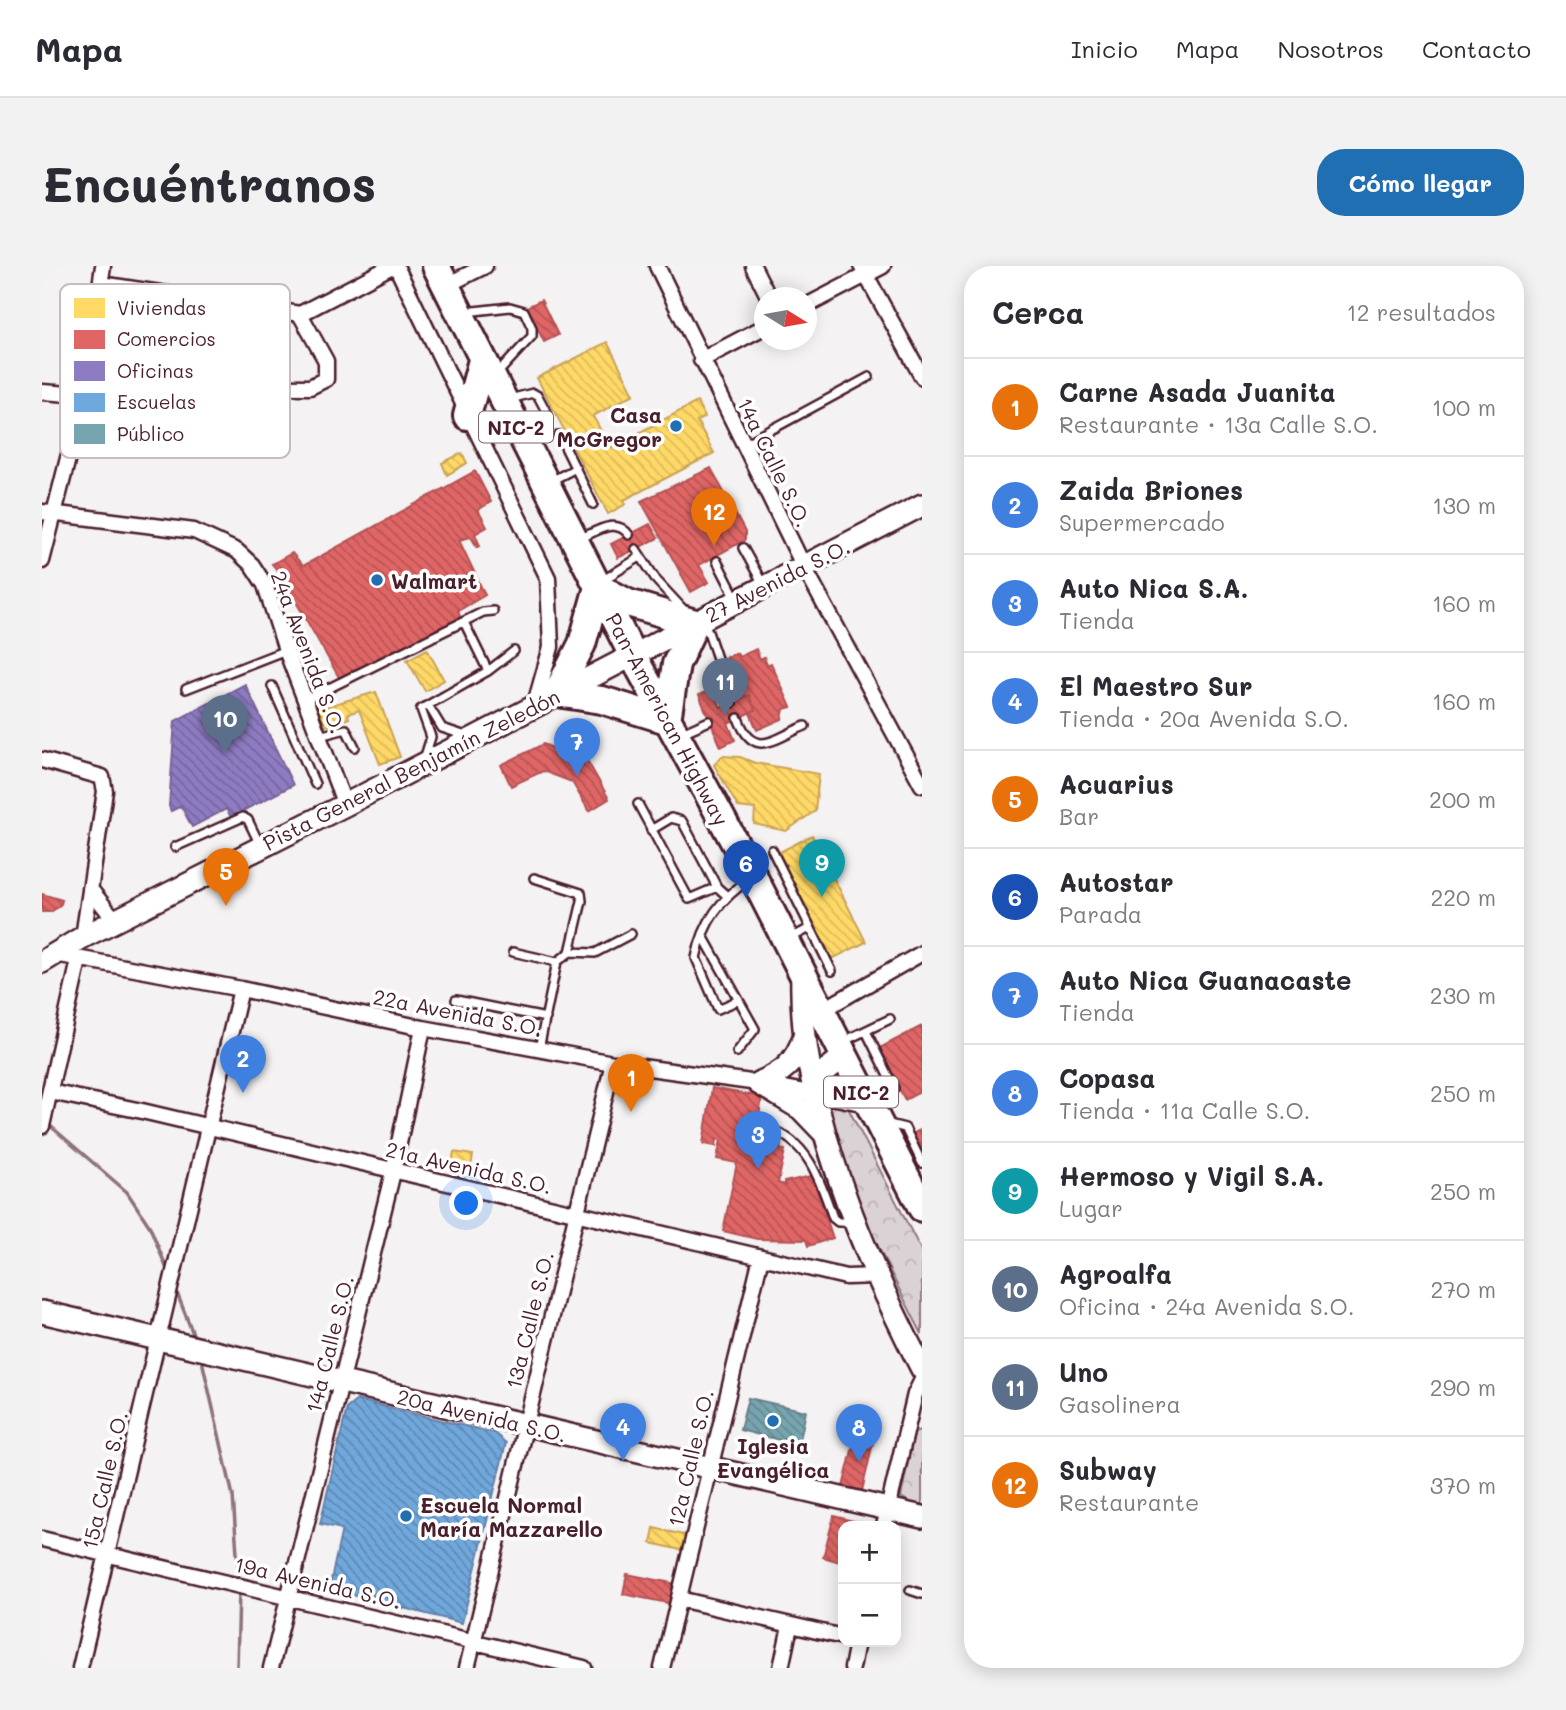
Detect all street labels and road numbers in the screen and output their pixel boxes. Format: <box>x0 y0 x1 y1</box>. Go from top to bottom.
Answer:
street label: 14a Calle S.O. <box>732 393 818 531</box>
road number: NIC-2 <box>479 412 553 442</box>
street label: 27 Avenida S.O. <box>700 532 854 628</box>
street label: 24a Avenida S.O. <box>265 567 353 737</box>
street label: Pan-American Highway <box>600 608 736 830</box>
street label: Pista General Benjamín Zeledón <box>258 682 564 856</box>
street label: 22a Avenida S.O. <box>371 982 545 1042</box>
road number: NIC-2 <box>824 1076 898 1108</box>
street label: 21a Avenida S.O. <box>383 1135 555 1199</box>
street label: 13a Calle S.O. <box>499 1248 559 1392</box>
street label: 14a Calle S.O. <box>299 1272 359 1416</box>
street label: 20a Avenida S.O. <box>395 1382 569 1448</box>
street label: 12a Calle S.O. <box>661 1387 719 1529</box>
street label: 15a Calle S.O. <box>75 1408 133 1552</box>
street label: 19a Avenida S.O. <box>232 1550 404 1614</box>

